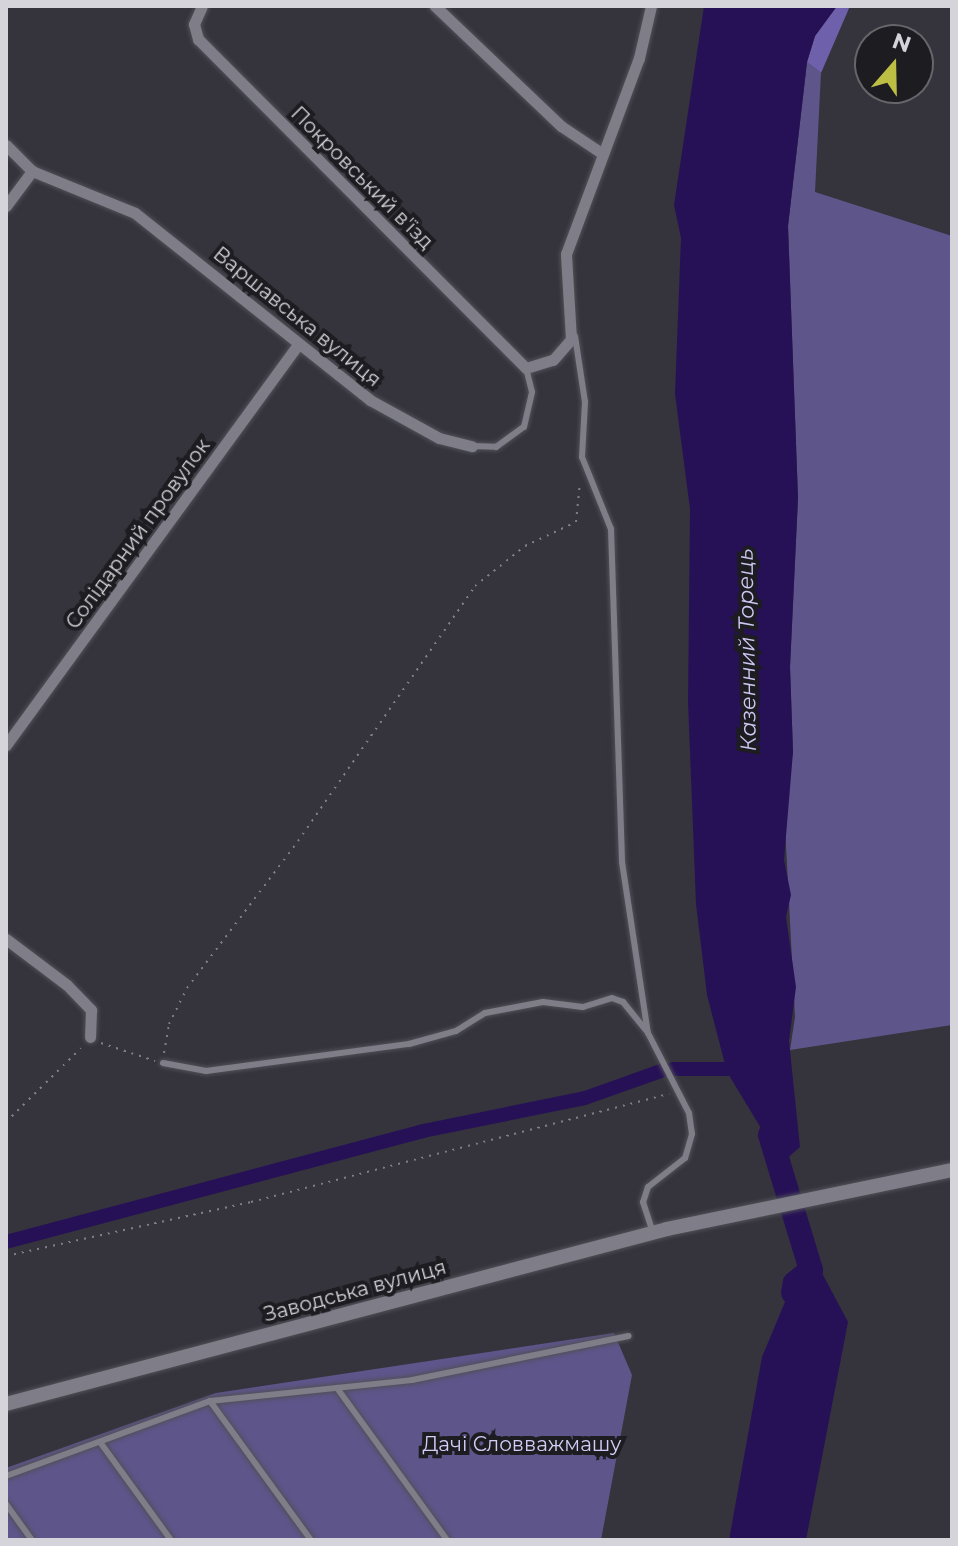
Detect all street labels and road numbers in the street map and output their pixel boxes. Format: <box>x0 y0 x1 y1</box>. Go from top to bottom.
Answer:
street label: Покровський в'їзд <box>286 102 438 254</box>
street label: Варшавська вулиця <box>208 242 386 392</box>
street label: Солідарний провулок <box>61 434 215 634</box>
street label: Заводська вулиця <box>261 1255 449 1327</box>

